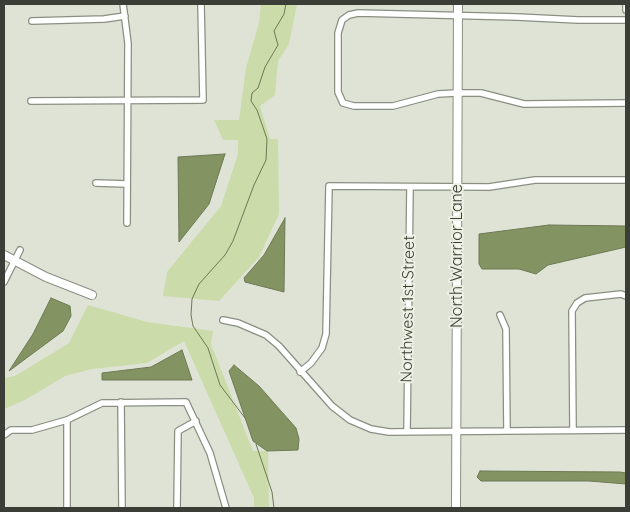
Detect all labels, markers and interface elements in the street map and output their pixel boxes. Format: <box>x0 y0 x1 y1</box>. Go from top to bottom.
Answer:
street label: North Warrior Lane <box>447 184 467 328</box>
street label: Northwest 1st Street <box>397 235 419 383</box>

